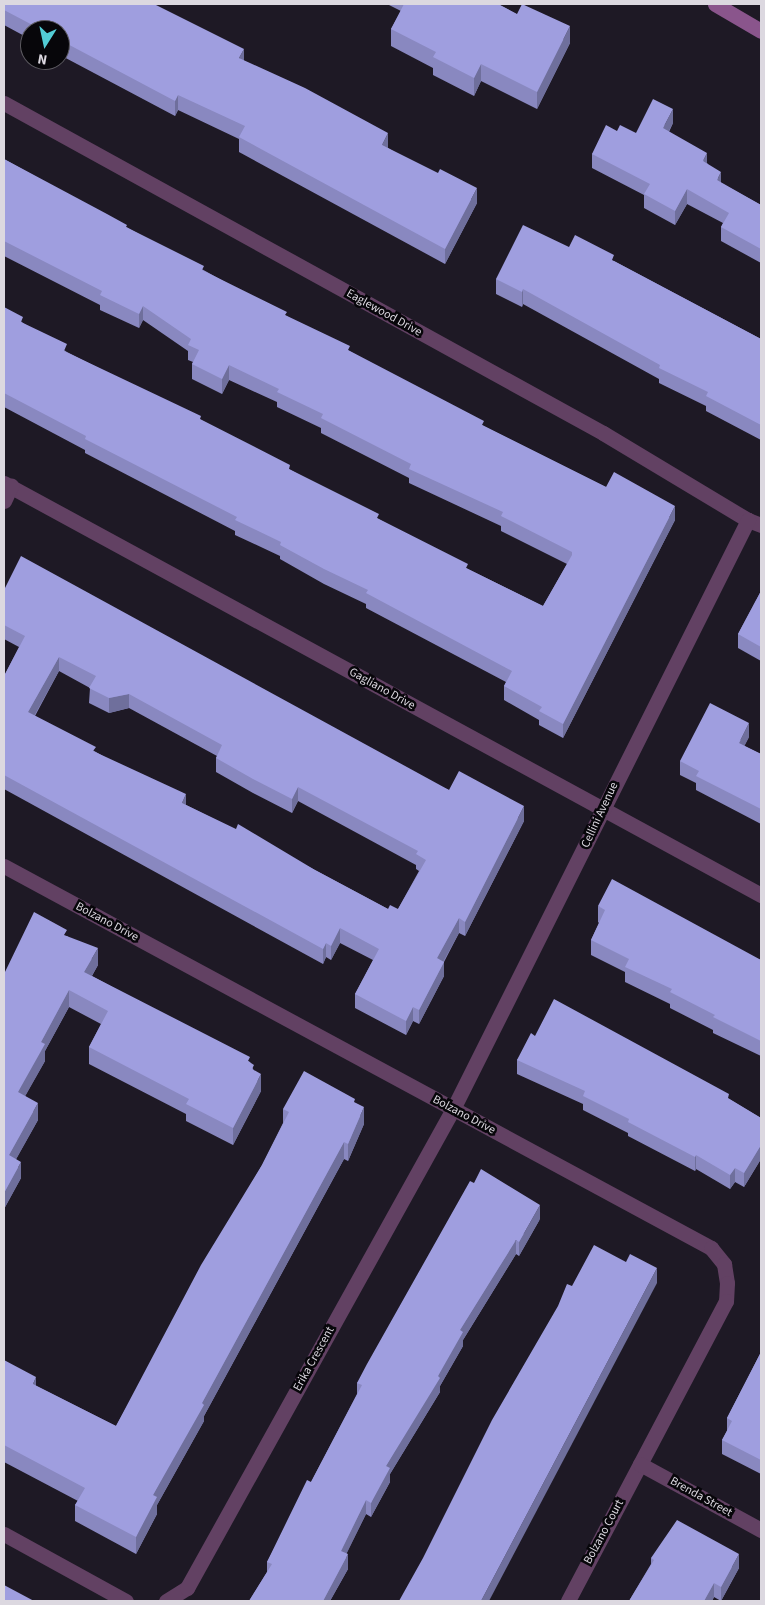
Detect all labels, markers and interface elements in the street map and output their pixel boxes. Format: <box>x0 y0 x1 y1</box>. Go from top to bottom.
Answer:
north arrow <box>20 20 70 70</box>
text: N <box>36 48 49 69</box>
street label: Eaglewood Drive <box>344 286 424 340</box>
street label: Gagliano Drive <box>347 665 417 713</box>
street label: Cellini Avenue <box>579 780 621 850</box>
street label: Bolzano Drive <box>73 899 141 945</box>
street label: Bolzano Drive <box>430 1092 498 1138</box>
street label: Erika Crescent <box>290 1324 338 1394</box>
street label: Brenda Street <box>667 1474 735 1520</box>
street label: Bolzano Court <box>581 1497 627 1567</box>

